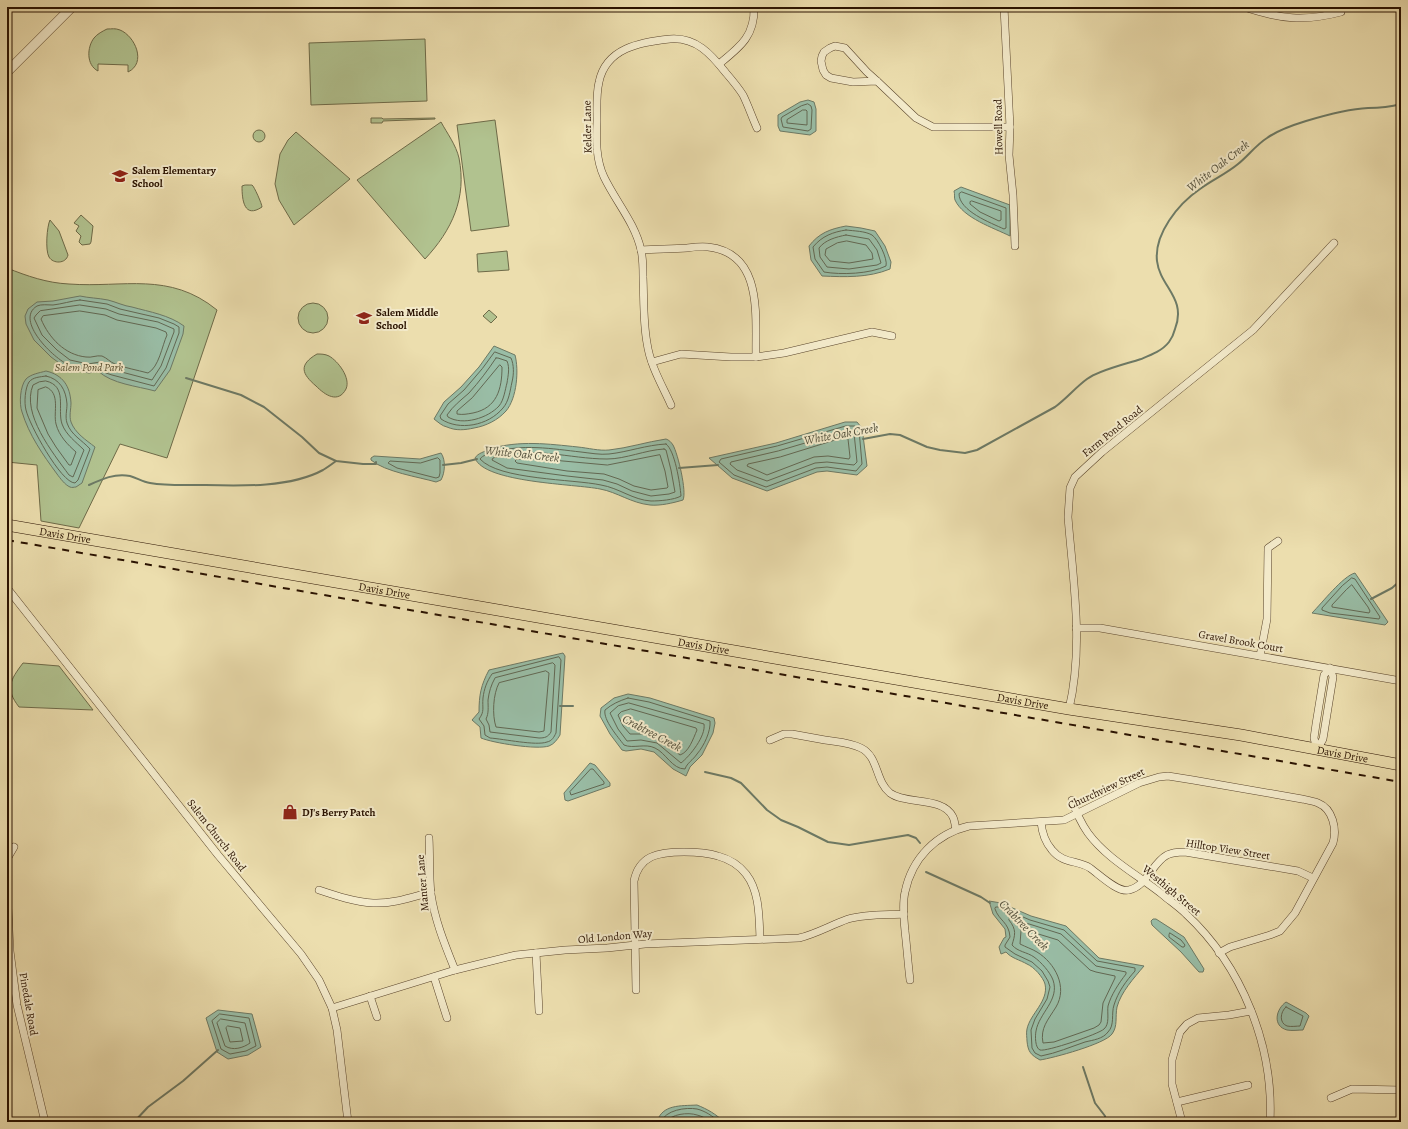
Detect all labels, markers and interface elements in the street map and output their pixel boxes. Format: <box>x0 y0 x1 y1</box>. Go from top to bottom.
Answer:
street label: Howell Road <box>991 99 1006 155</box>
street label: Kelder Lane <box>580 100 595 154</box>
water label: White Oak Creek <box>1183 136 1253 195</box>
place label: Salem Elementary School <box>132 163 217 191</box>
school or university icon: Salem Elementary School <box>111 167 129 185</box>
place label: Salem Middle School <box>376 305 438 333</box>
school or university icon: Salem Middle School <box>355 309 373 327</box>
park label: Salem Pond Park <box>55 360 123 375</box>
street label: Farm Pond Road <box>1079 402 1146 460</box>
water label: White Oak Creek <box>803 419 880 448</box>
water label: White Oak Creek <box>484 442 561 466</box>
street label: Davis Drive <box>38 524 92 547</box>
street label: Davis Drive <box>357 579 411 603</box>
street label: Gravel Brook Court <box>1197 627 1285 656</box>
street label: Davis Drive <box>677 634 731 658</box>
street label: Davis Drive <box>996 690 1050 713</box>
water label: Crabtree Creek <box>620 711 685 756</box>
street label: Davis Drive <box>1315 742 1369 767</box>
street label: Churchview Street <box>1065 764 1147 813</box>
street label: Salem Church Road <box>184 796 250 875</box>
shop icon: DJ's Berry Patch <box>281 803 299 821</box>
place label: DJ's Berry Patch <box>302 805 376 820</box>
street label: Hilltop View Street <box>1185 835 1271 864</box>
street label: Manter Lane <box>413 854 432 912</box>
street label: Westhigh Street <box>1139 861 1204 920</box>
water label: Crabtree Creek <box>996 896 1053 954</box>
street label: Old London Way <box>577 926 653 947</box>
street label: Pinedale Road <box>16 971 41 1037</box>

